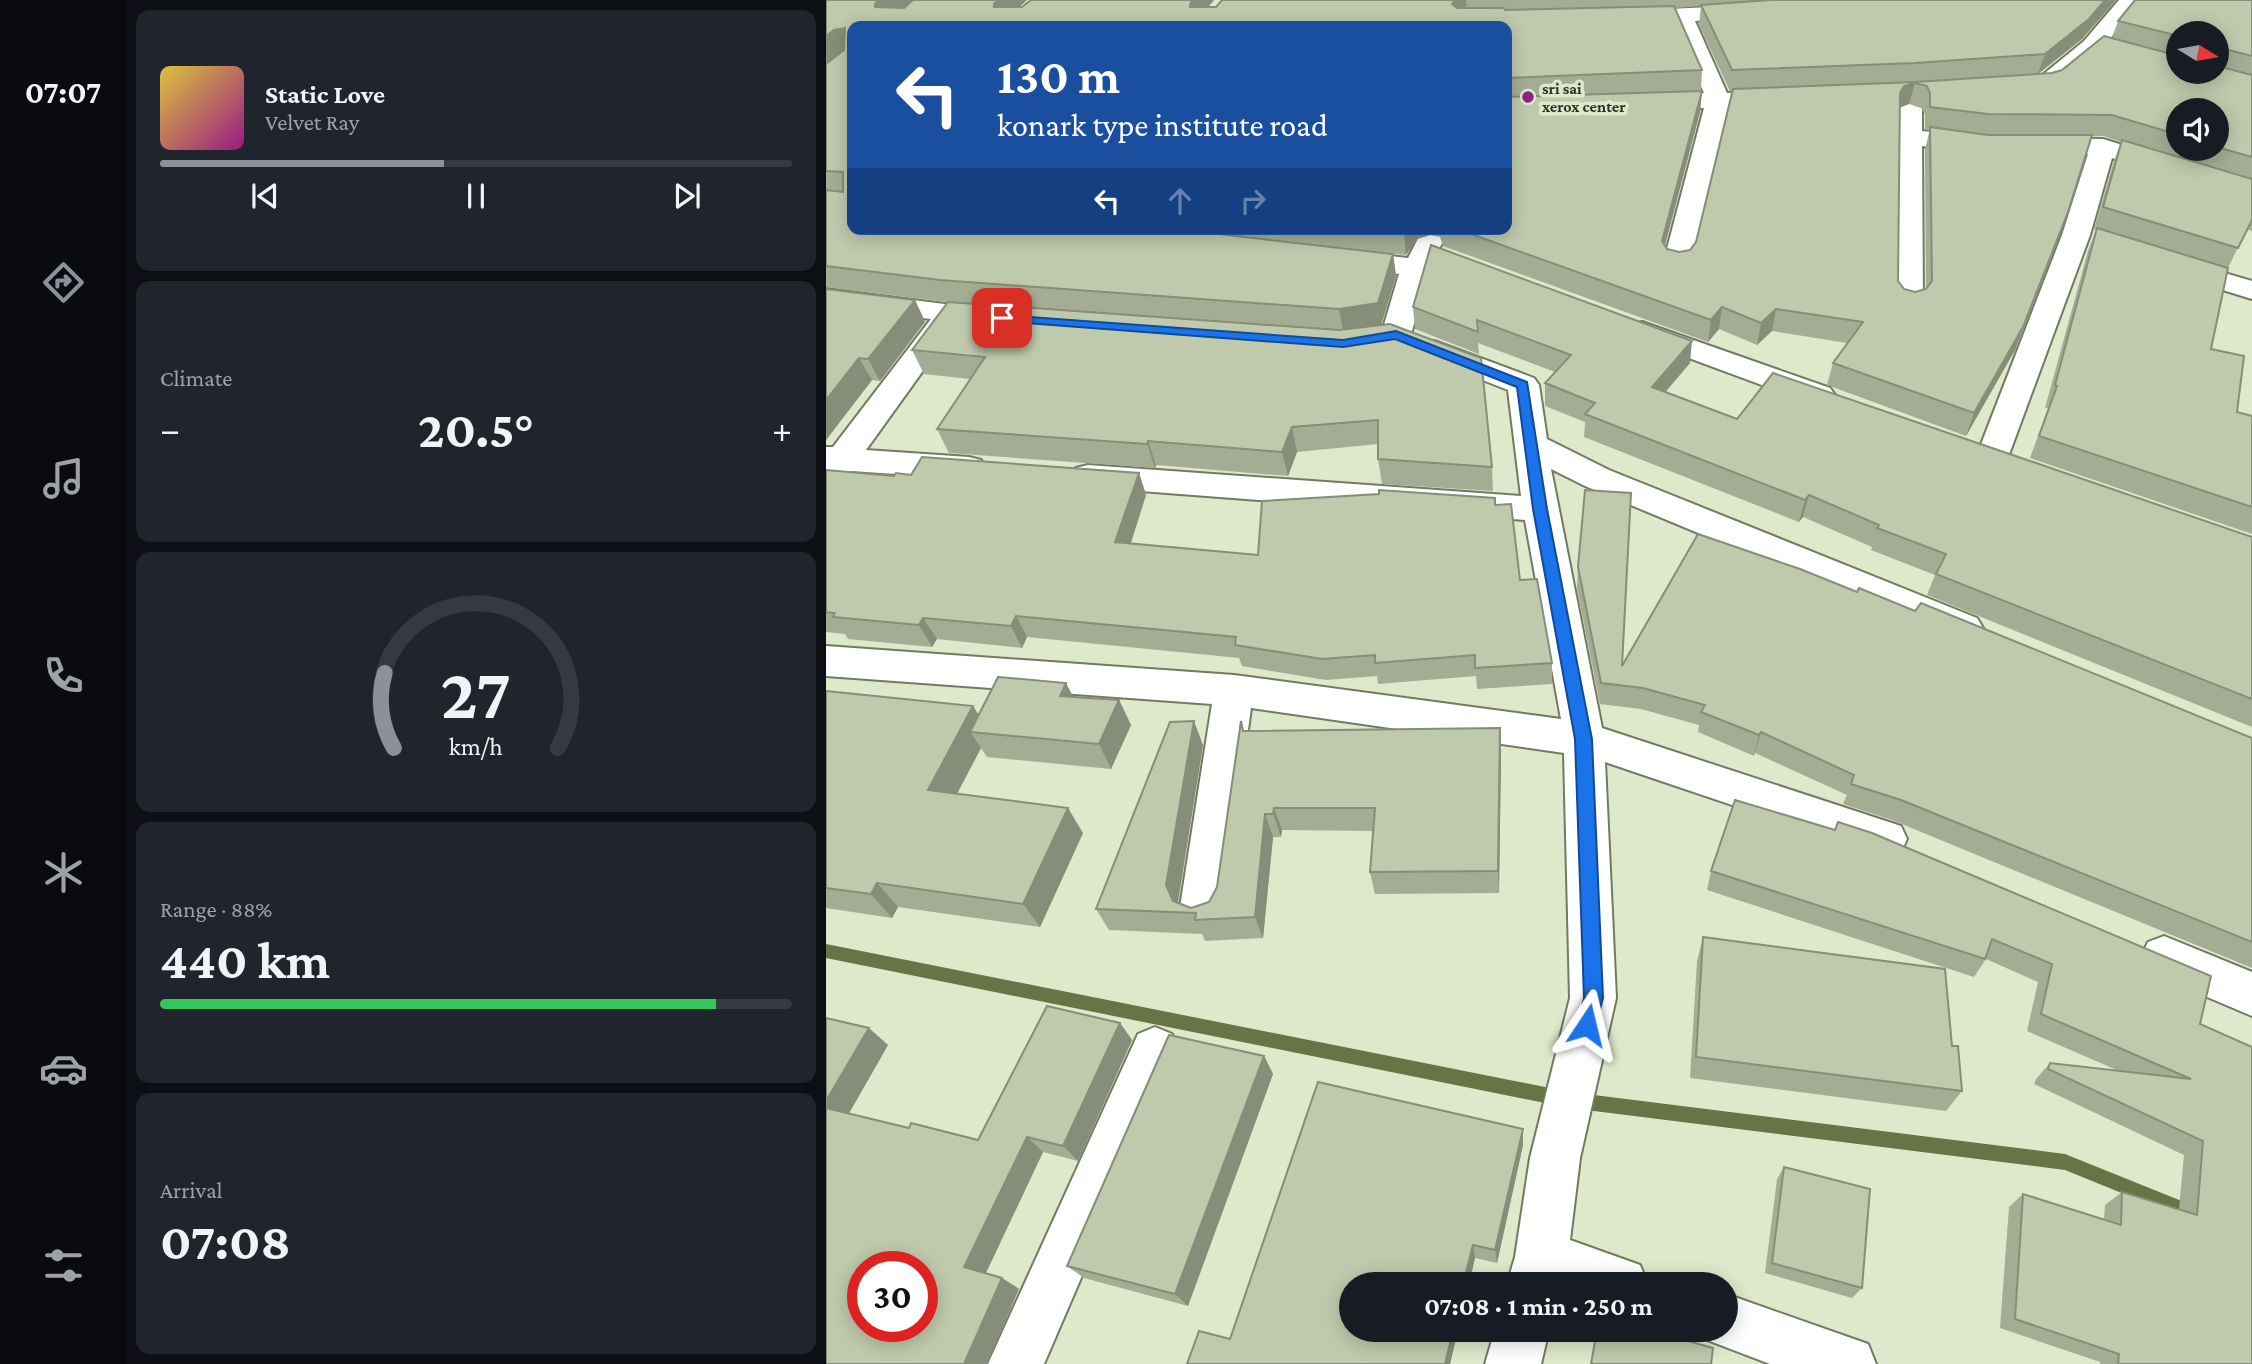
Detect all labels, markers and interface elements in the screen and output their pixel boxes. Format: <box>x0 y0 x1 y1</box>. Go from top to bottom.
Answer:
north arrow <box>2166 21 2230 84</box>
map controls <box>2166 21 2229 161</box>
icon: left <box>882 49 973 140</box>
text: 130 m <box>997 49 1120 104</box>
text: 07:07 <box>25 74 101 110</box>
text: Static Love <box>265 80 385 109</box>
place label: sri sai xerox center <box>1542 80 1626 115</box>
marker: sri sai xerox center <box>1520 89 1536 105</box>
button: sound <box>2166 98 2229 161</box>
text: konark type institute road <box>997 107 1328 143</box>
text: Velvet Ray <box>265 109 359 135</box>
icon: previous <box>246 177 284 215</box>
icon: pause <box>457 177 495 215</box>
icon: next <box>668 177 706 215</box>
icon: left <box>1088 182 1126 220</box>
icon: ahead <box>1161 182 1199 220</box>
icon: right <box>1234 182 1272 220</box>
icon: directions <box>39 258 88 307</box>
pin <box>972 288 1032 348</box>
icon: arrive <box>983 299 1021 337</box>
text: Climate <box>160 365 232 391</box>
text: 20.5° <box>418 400 534 458</box>
text: − <box>160 408 180 450</box>
text: + <box>772 408 792 450</box>
icon: music <box>39 454 88 503</box>
icon: phone <box>39 651 88 700</box>
text: 27 <box>441 653 511 734</box>
text: km/h <box>449 733 503 760</box>
icon: climate <box>39 848 88 897</box>
text: Range · 88% <box>160 896 272 922</box>
text: 440 km <box>160 931 330 989</box>
position arrow <box>1550 988 1624 1062</box>
icon: car <box>39 1044 88 1093</box>
text: Arrival <box>160 1177 223 1203</box>
text: 07:08 <box>160 1212 291 1270</box>
icon: filters <box>39 1241 88 1290</box>
speed limit sign: 30 <box>847 1251 938 1342</box>
text: 07:08 · 1 min · 250 m <box>1424 1292 1653 1321</box>

